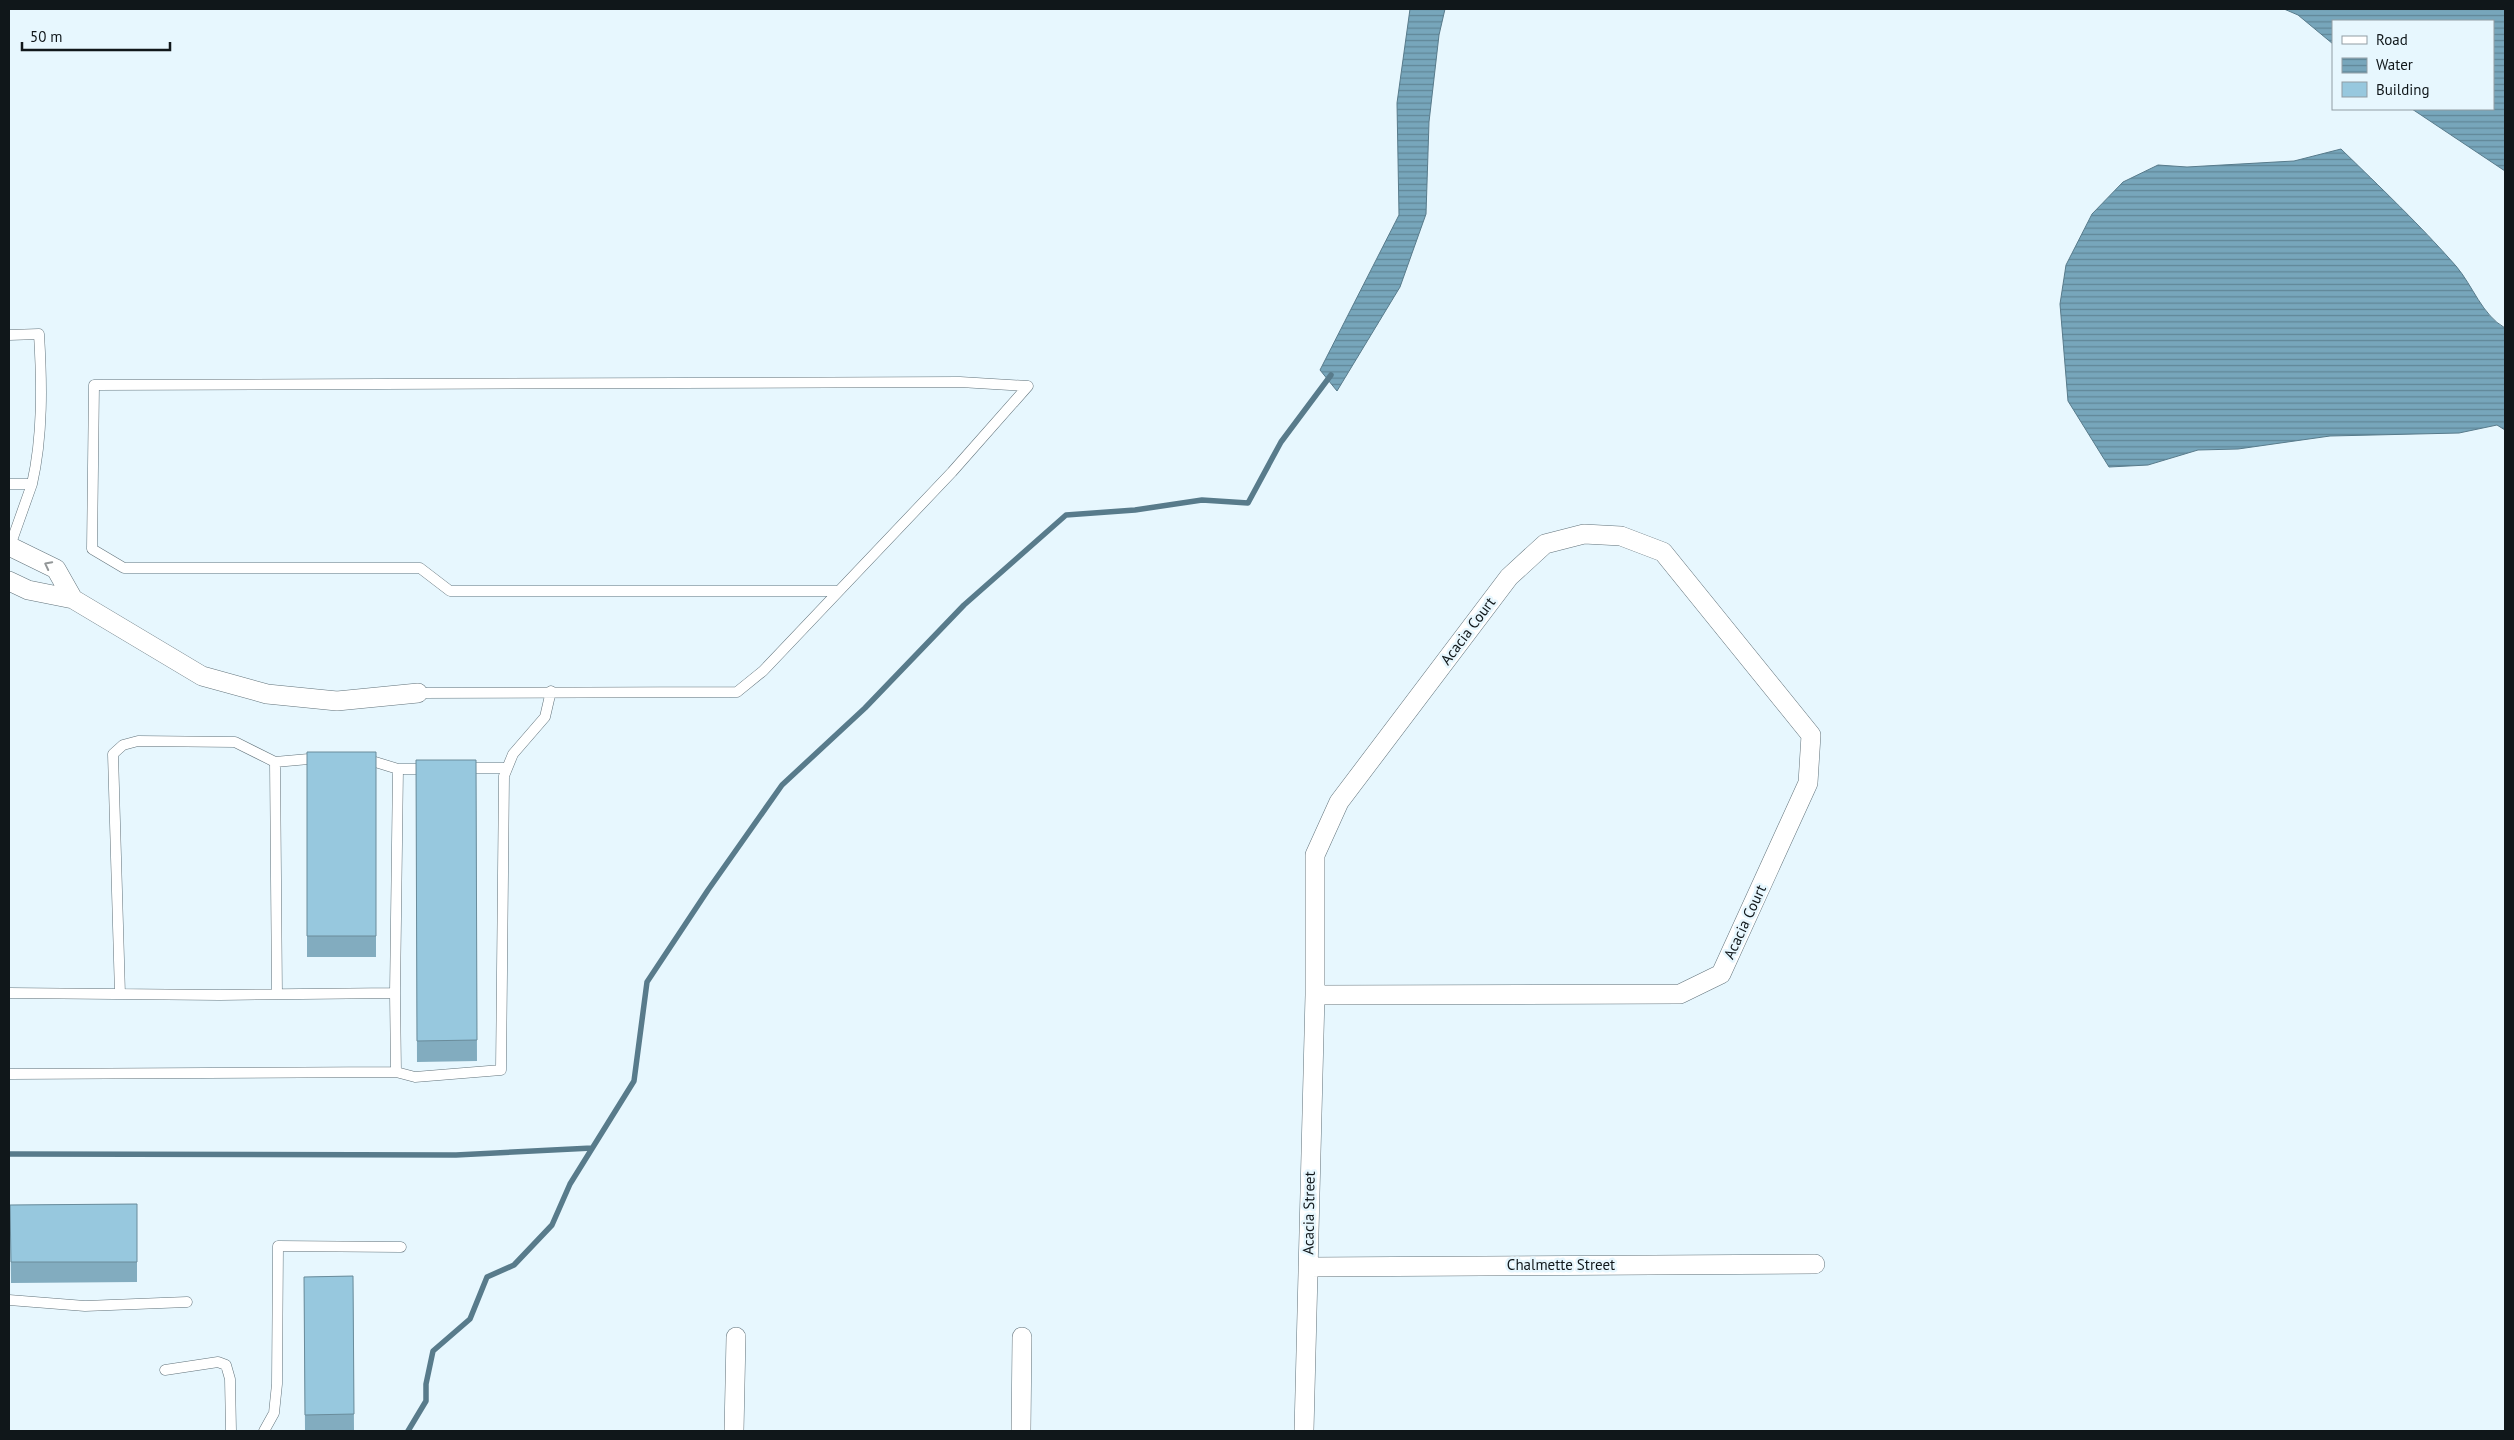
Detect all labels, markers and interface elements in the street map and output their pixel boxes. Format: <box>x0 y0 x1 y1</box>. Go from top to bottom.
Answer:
scale bar <box>22 20 170 52</box>
legend <box>2332 20 2494 110</box>
text: 50 m <box>30 27 63 46</box>
text: Road <box>2376 30 2408 49</box>
text: Water <box>2376 55 2413 74</box>
text: Building <box>2376 80 2430 99</box>
one-way arrow <box>44 561 53 571</box>
street label: Acacia Court <box>1436 593 1499 668</box>
street label: Acacia Court <box>1719 882 1770 962</box>
street label: Acacia Street <box>1298 1171 1319 1255</box>
street label: Chalmette Street <box>1507 1255 1615 1274</box>

